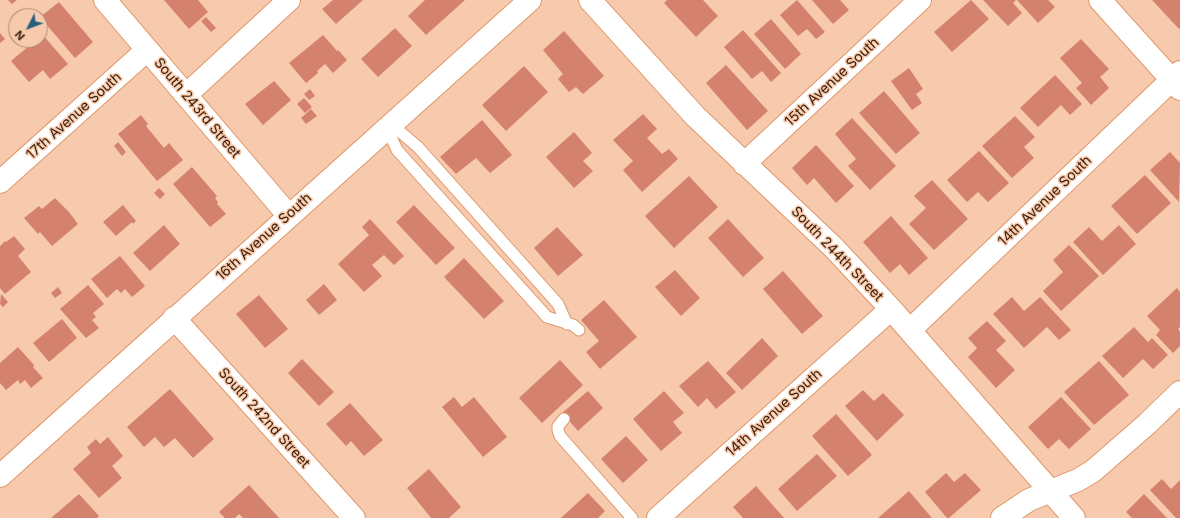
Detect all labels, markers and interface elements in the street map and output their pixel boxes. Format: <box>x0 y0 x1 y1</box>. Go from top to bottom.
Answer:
north arrow <box>8 8 48 48</box>
text: N <box>12 28 28 43</box>
street label: 15th Avenue South <box>781 34 883 130</box>
street label: South 243rd Street <box>150 55 244 161</box>
street label: 17th Avenue South <box>23 69 125 163</box>
street label: 14th Avenue South <box>995 152 1095 250</box>
street label: 16th Avenue South <box>213 190 315 284</box>
street label: South 244th Street <box>787 203 887 305</box>
street label: South 242nd Street <box>215 365 313 471</box>
street label: 14th Avenue South <box>723 366 825 460</box>

